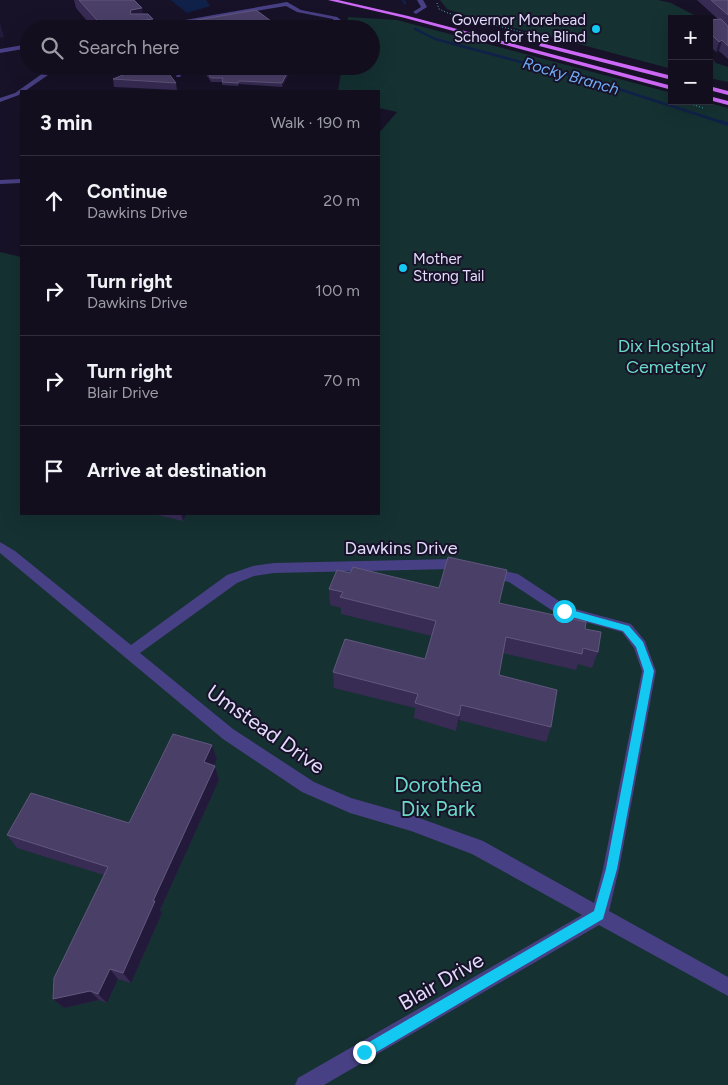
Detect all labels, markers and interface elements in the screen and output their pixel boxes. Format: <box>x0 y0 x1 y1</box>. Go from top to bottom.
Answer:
place label: Governor Morehead School for the Blind <box>452 11 586 46</box>
map controls <box>668 15 713 105</box>
button: + <box>668 15 713 60</box>
search box <box>20 20 380 75</box>
marker: Governor Morehead School for the Blind <box>590 23 602 35</box>
icon: search <box>38 34 66 62</box>
text: Search here <box>78 36 180 59</box>
water label: Rocky Branch <box>521 53 621 99</box>
button: − <box>668 60 713 105</box>
text: 3 min <box>40 110 92 135</box>
text: Walk · 190 m <box>270 113 360 132</box>
text: Continue <box>87 180 167 203</box>
icon: ahead <box>40 187 68 215</box>
text: 20 m <box>323 191 360 210</box>
text: Dawkins Drive <box>87 203 187 222</box>
place label: Mother Strong Tail <box>413 250 484 285</box>
marker: Mother Strong Tail <box>397 262 409 274</box>
text: Turn right <box>87 270 173 293</box>
icon: right <box>40 277 68 305</box>
text: 100 m <box>315 281 360 300</box>
text: Dawkins Drive <box>87 293 187 312</box>
park label: Dix Hospital Cemetery <box>618 335 714 378</box>
text: Turn right <box>87 360 173 383</box>
icon: right <box>40 367 68 395</box>
text: 70 m <box>324 371 360 390</box>
text: Blair Drive <box>87 383 159 402</box>
icon: arrive <box>40 457 68 485</box>
text: Arrive at destination <box>87 459 266 482</box>
street label: Dawkins Drive <box>345 537 458 559</box>
route start <box>553 600 576 623</box>
street label: Umstead Drive <box>202 679 330 779</box>
park label: Dorothea Dix Park <box>394 772 482 821</box>
street label: Blair Drive <box>394 947 488 1015</box>
route end <box>353 1041 376 1064</box>

